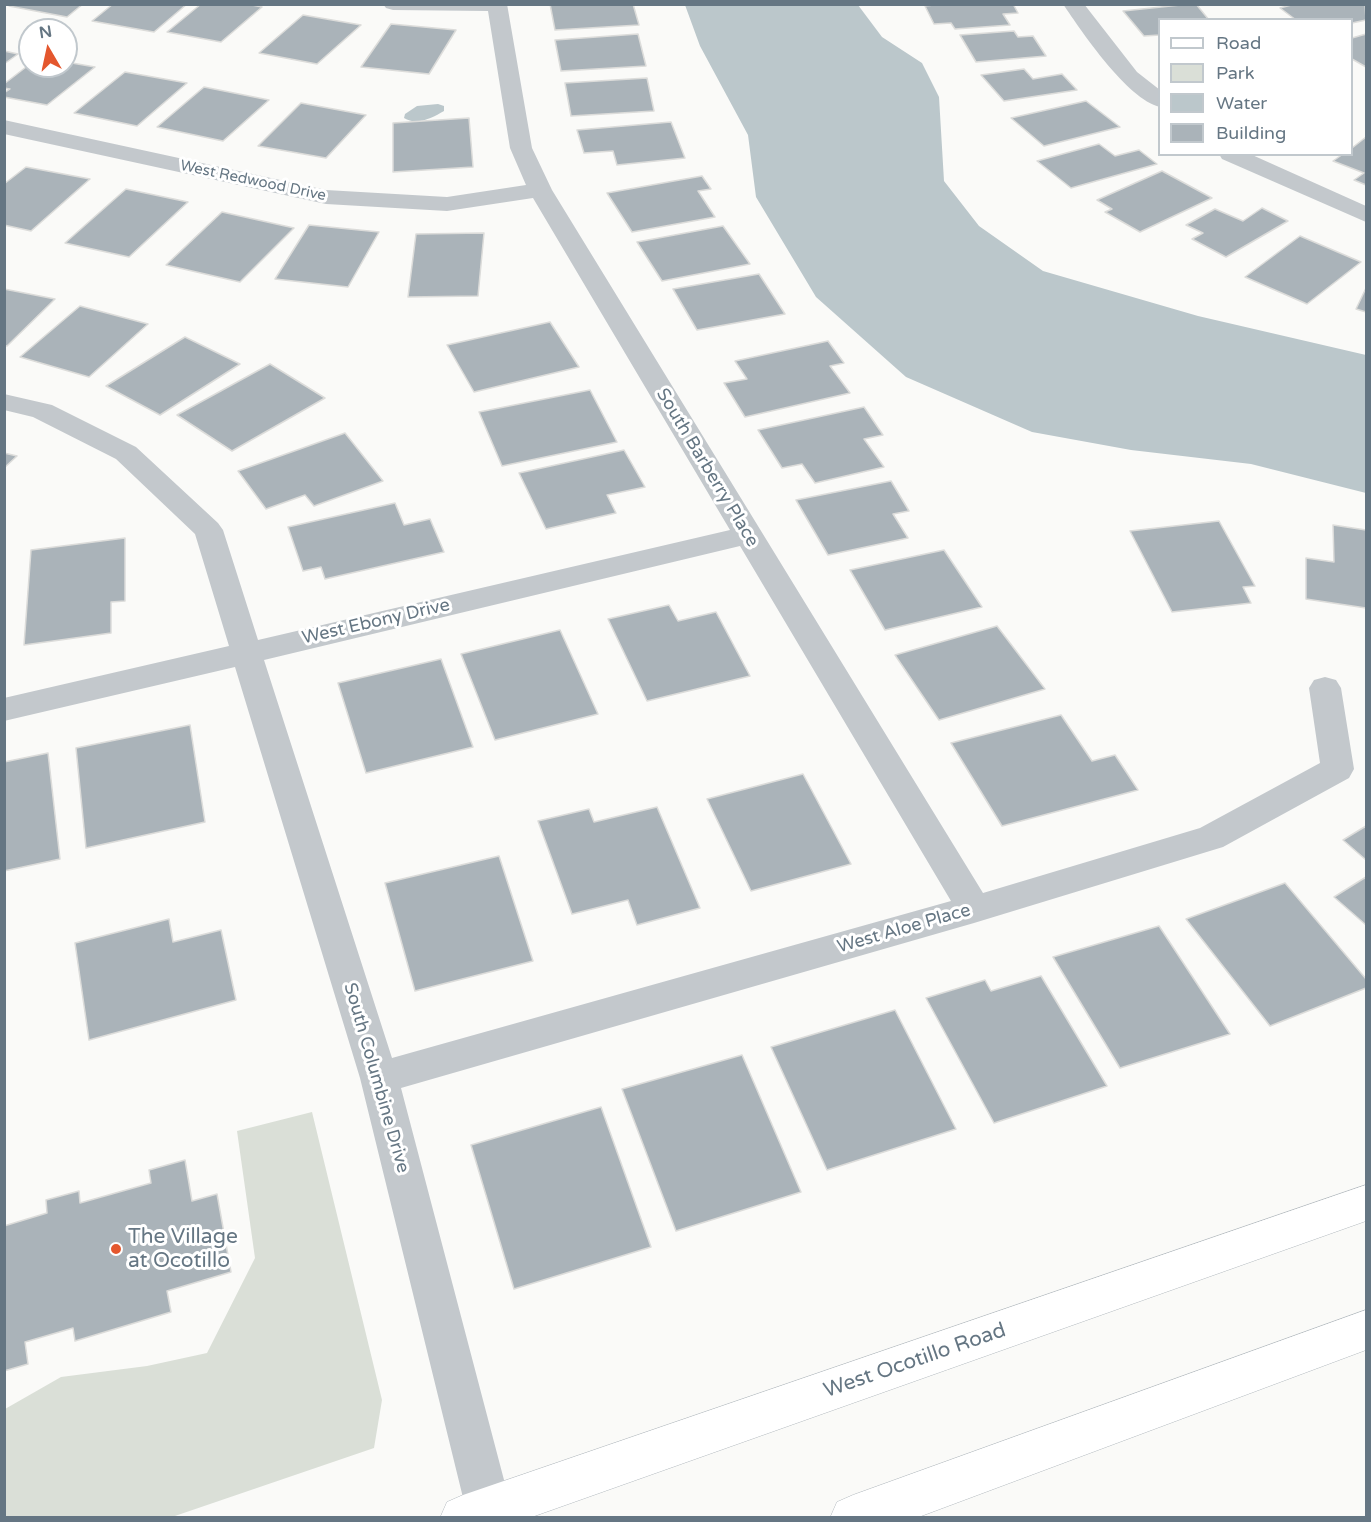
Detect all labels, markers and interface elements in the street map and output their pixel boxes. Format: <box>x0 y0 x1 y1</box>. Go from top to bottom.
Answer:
north arrow <box>18 18 78 78</box>
legend <box>1158 18 1353 156</box>
text: N <box>38 21 53 43</box>
text: Road <box>1216 32 1261 54</box>
text: Park <box>1216 62 1254 84</box>
text: Water <box>1216 92 1267 114</box>
text: Building <box>1216 122 1286 144</box>
street label: West Redwood Drive <box>178 157 328 205</box>
street label: South Barberry Place <box>651 385 763 551</box>
street label: West Ebony Drive <box>300 594 452 650</box>
street label: West Aloe Place <box>835 900 973 958</box>
street label: South Columbine Drive <box>339 981 413 1175</box>
place label: The Village at Ocotillo <box>128 1224 238 1274</box>
marker: The Village at Ocotillo <box>109 1242 123 1256</box>
street label: West Ocotillo Road <box>821 1318 1009 1404</box>

